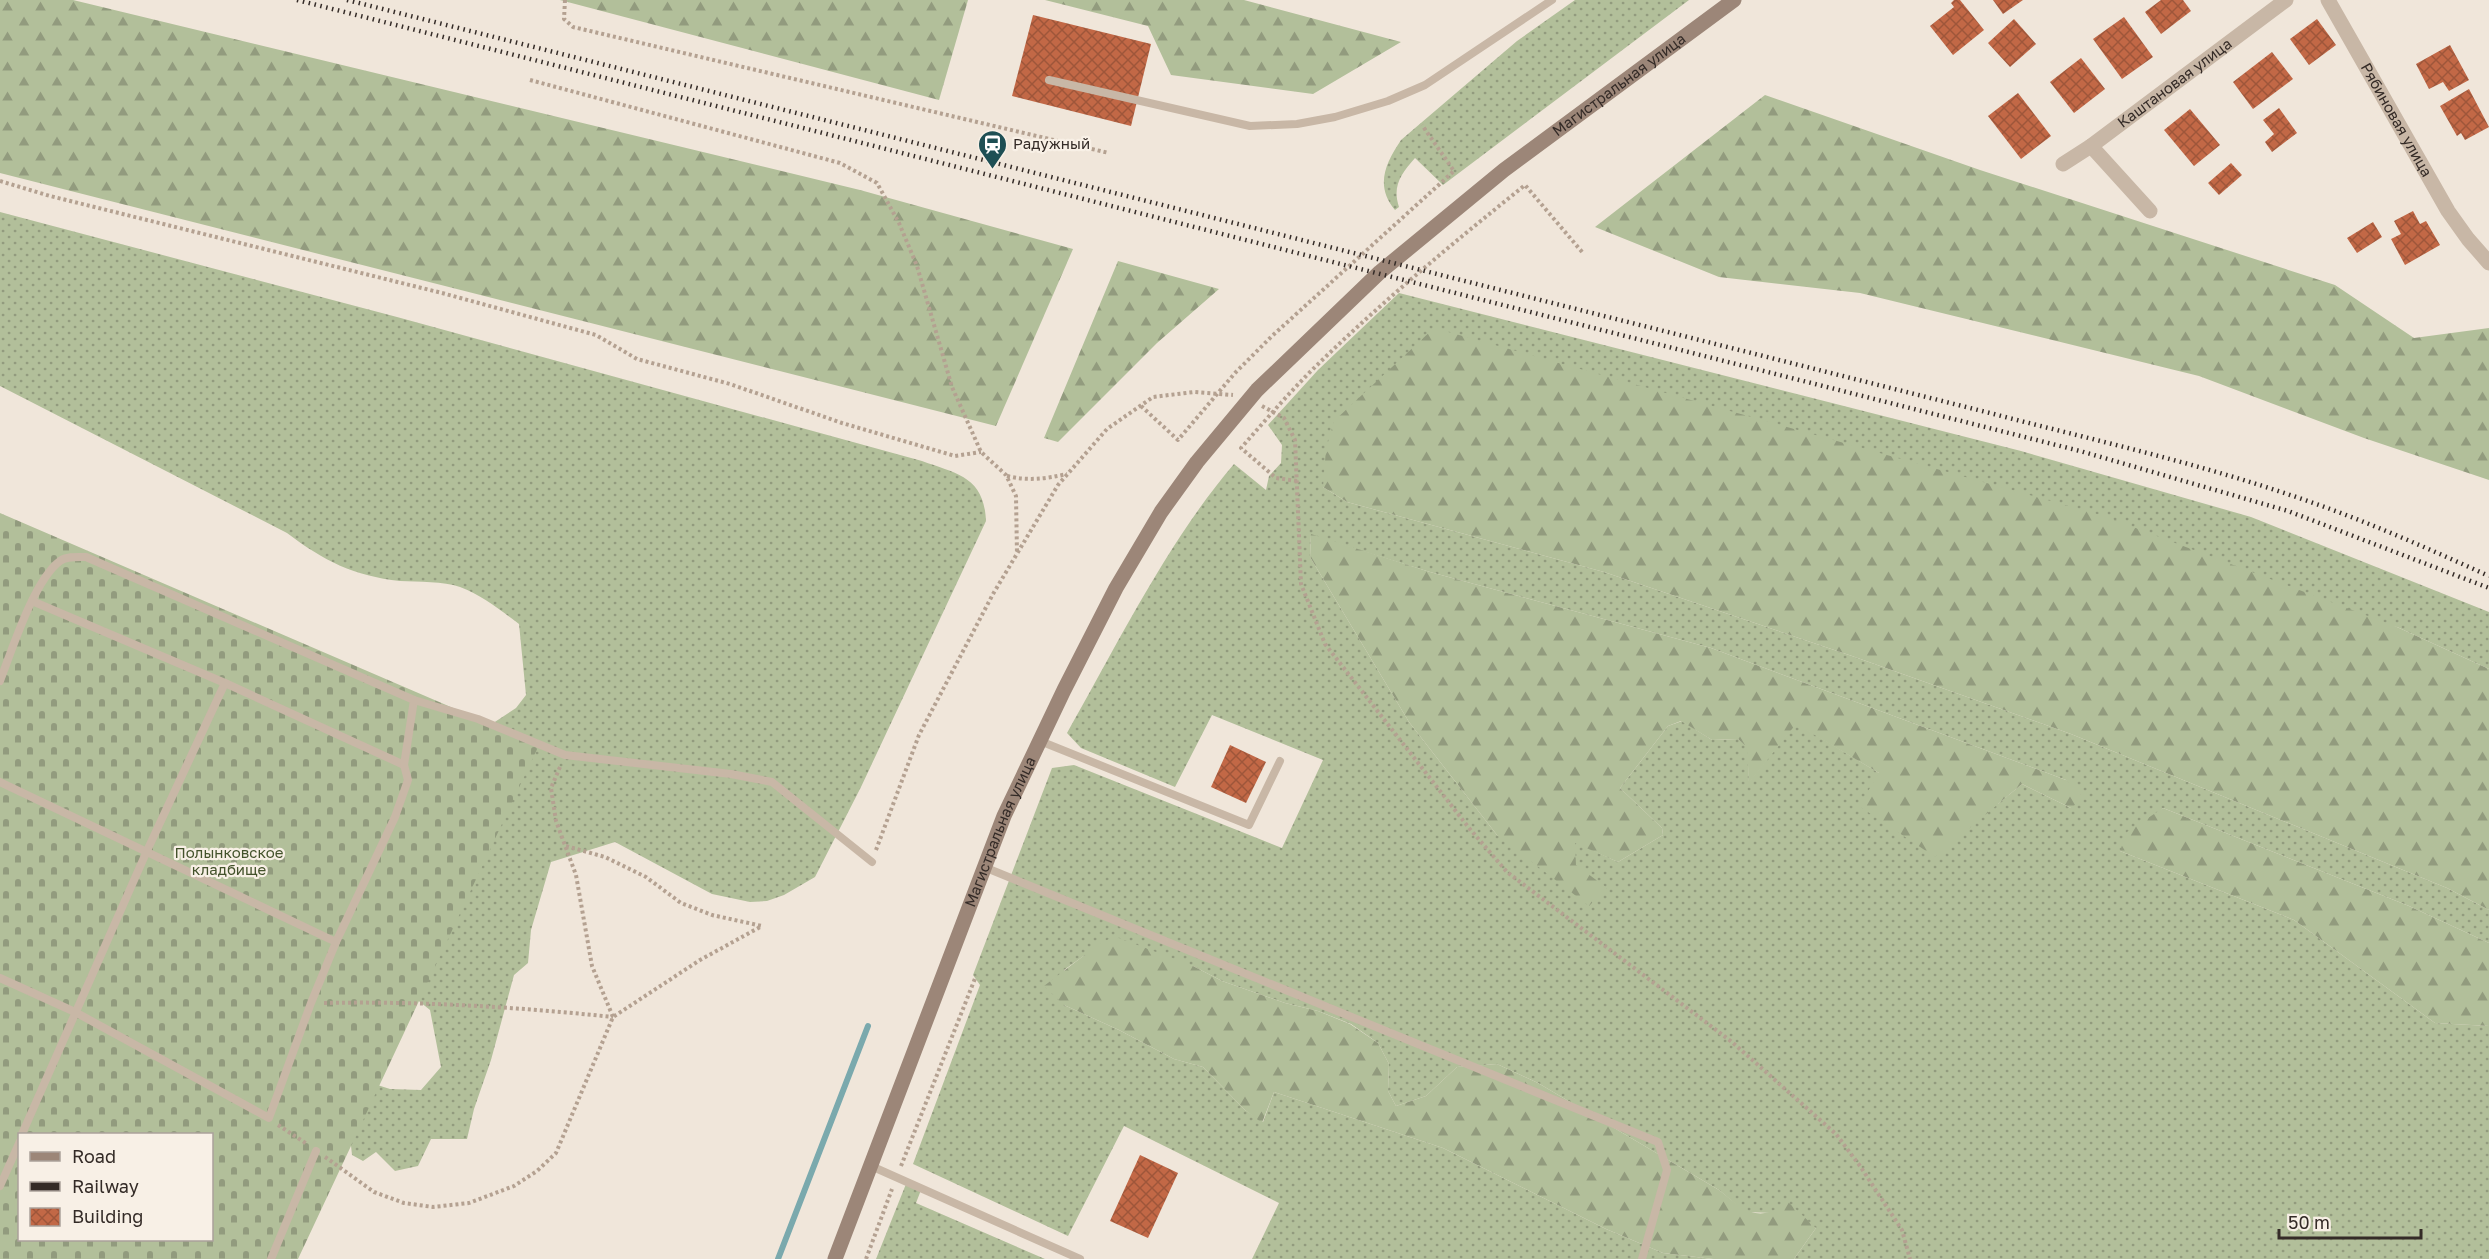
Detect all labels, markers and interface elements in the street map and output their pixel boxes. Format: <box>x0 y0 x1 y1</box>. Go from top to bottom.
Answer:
street label: Магистральная улица <box>1548 29 1689 139</box>
street label: Каштановая улица <box>2114 34 2235 131</box>
street label: Рябиновая улица <box>2358 59 2437 180</box>
station icon: Радужный <box>976 128 1008 170</box>
place label: Радужный <box>1013 134 1090 152</box>
street label: Магистральная улица <box>960 753 1039 909</box>
park label: Полынковское кладбище <box>175 843 284 878</box>
legend <box>18 1133 213 1241</box>
text: Road <box>72 1145 116 1167</box>
text: Railway <box>72 1175 139 1197</box>
scale bar <box>2279 1202 2422 1240</box>
text: Building <box>72 1205 143 1227</box>
text: 50 m <box>2288 1211 2330 1233</box>

